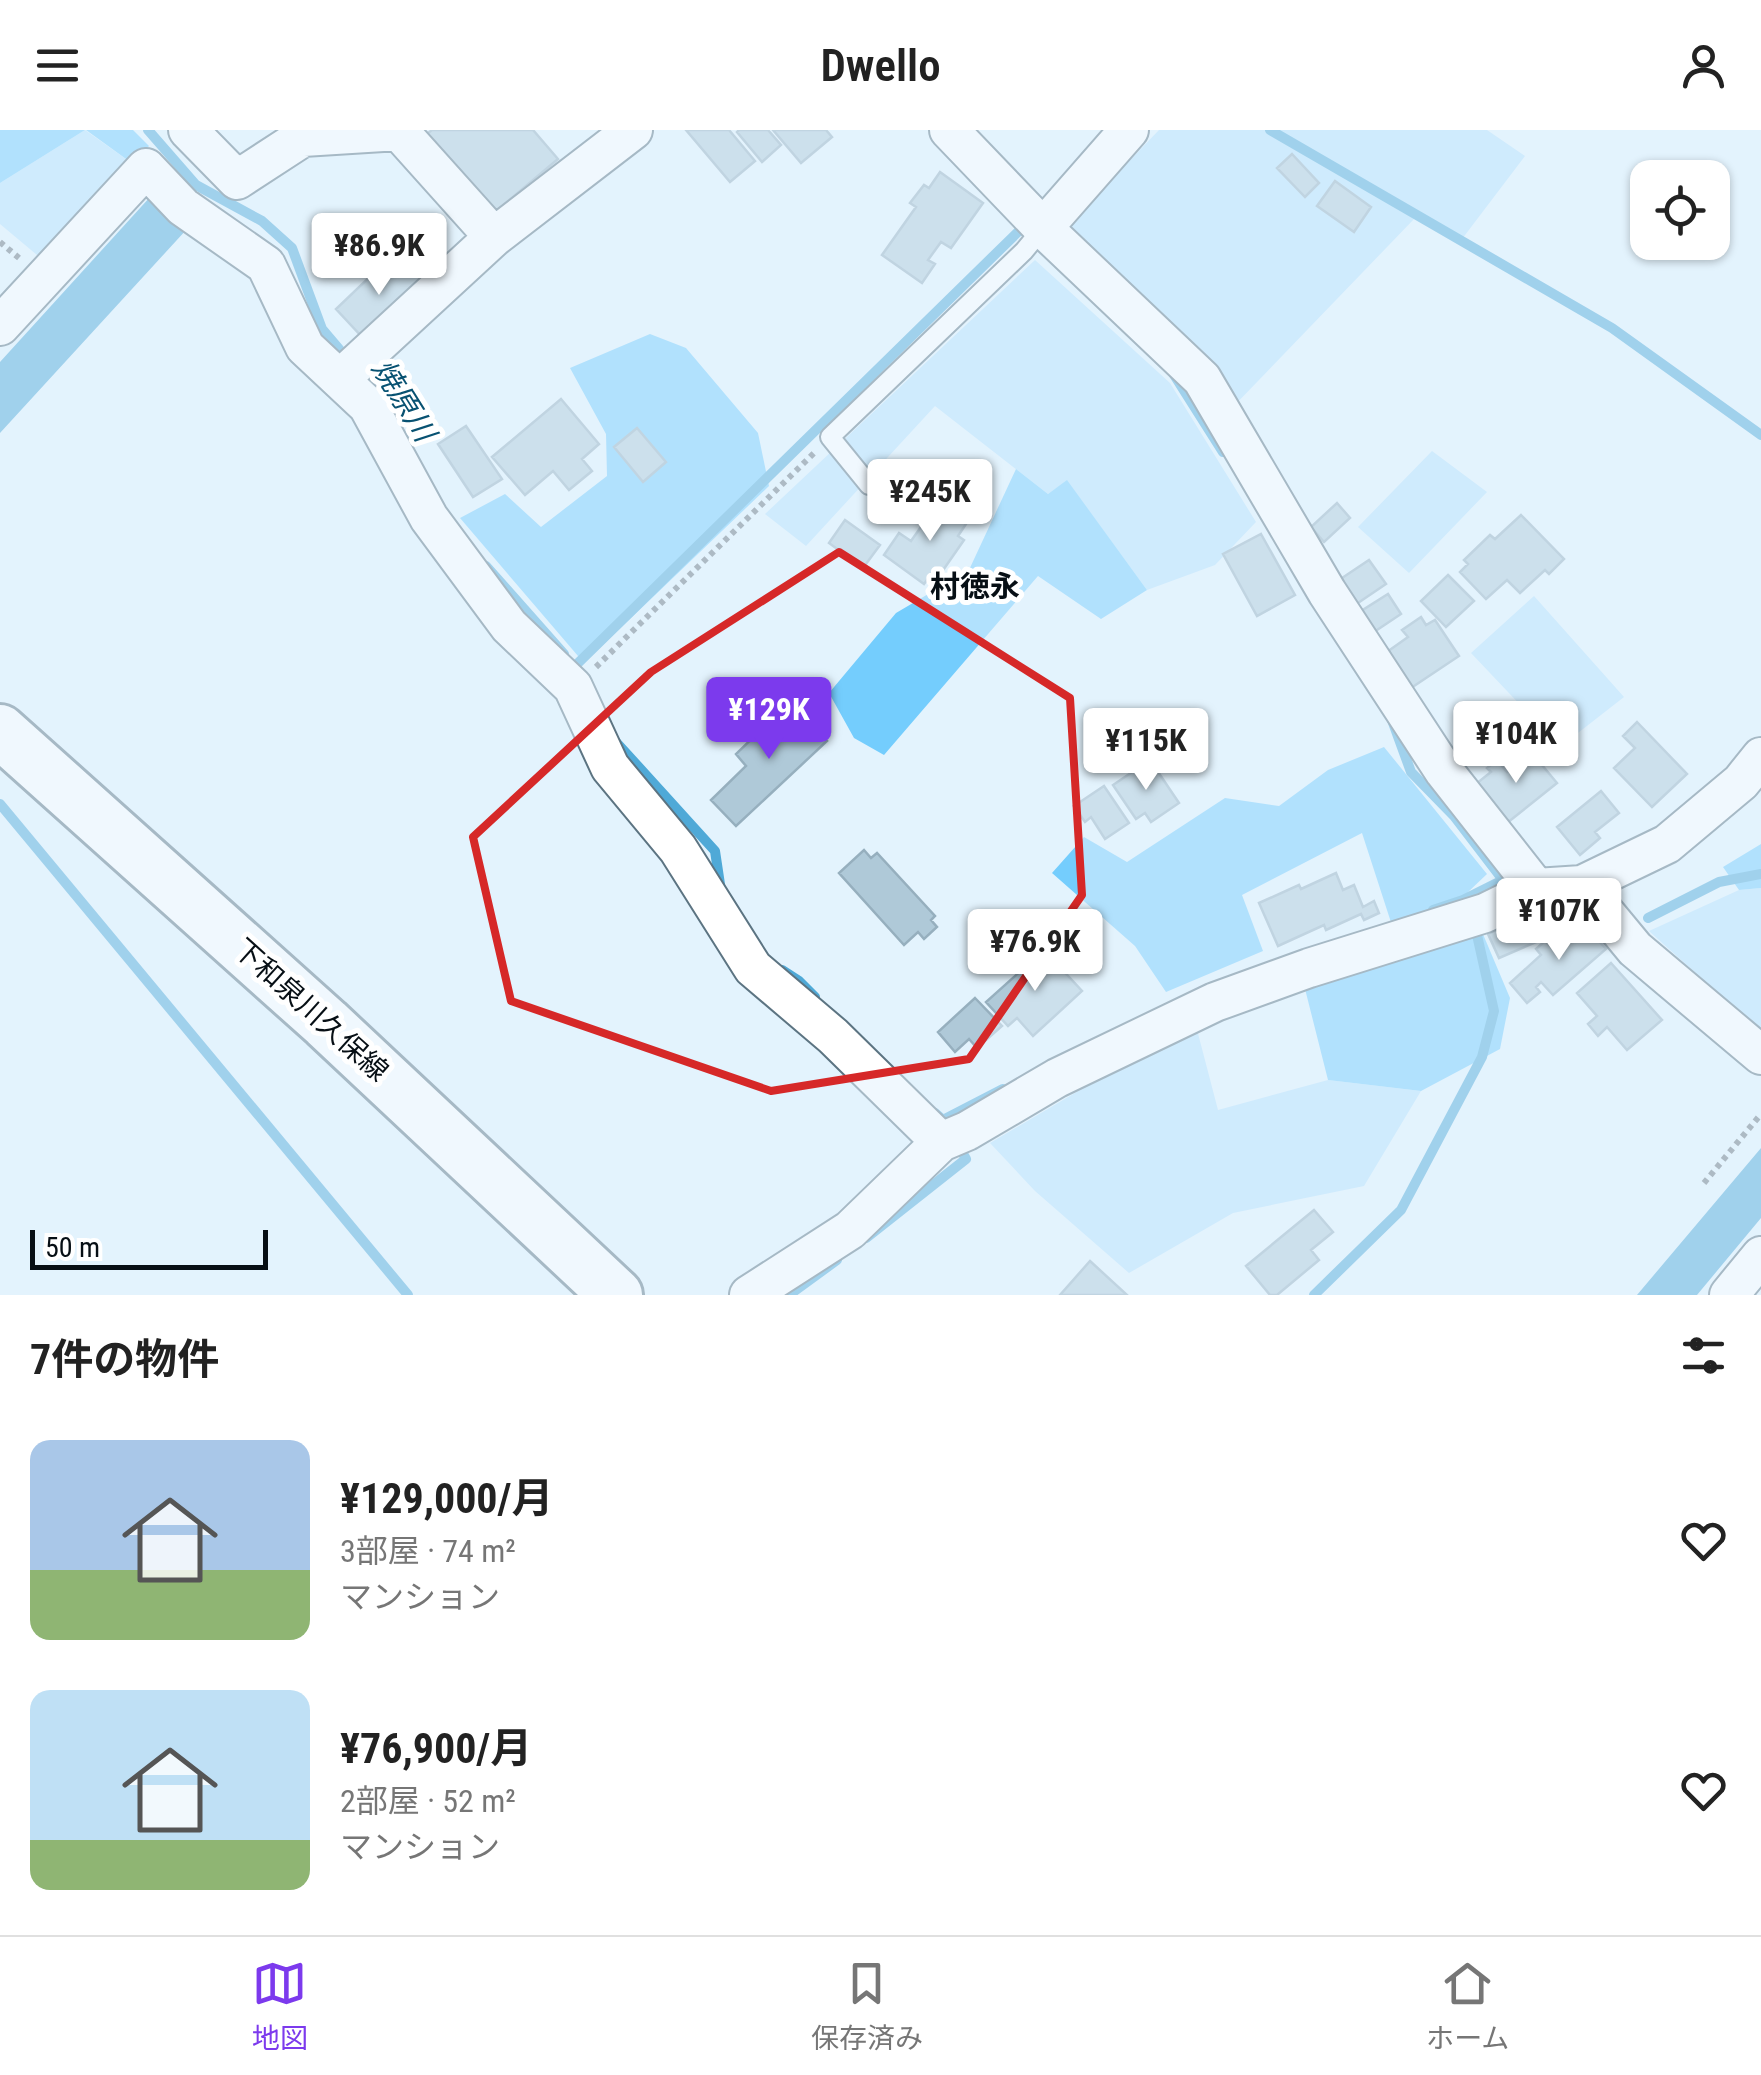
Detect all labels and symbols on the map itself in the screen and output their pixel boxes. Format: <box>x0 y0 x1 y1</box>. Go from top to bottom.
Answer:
pin: ¥86.9K <box>298 213 460 298</box>
water label: 焼原川 <box>365 353 444 450</box>
pin: ¥245K <box>860 459 1000 544</box>
district label: 村徳永 <box>930 569 1020 604</box>
pin: ¥129K <box>699 677 839 762</box>
pin: ¥104K <box>1446 701 1586 786</box>
pin: ¥115K <box>1076 708 1216 793</box>
pin: ¥107K <box>1489 878 1629 963</box>
pin: ¥76.9K <box>954 909 1116 994</box>
street label: 下和泉川久保線 <box>227 932 395 1088</box>
scale bar <box>30 1225 268 1270</box>

